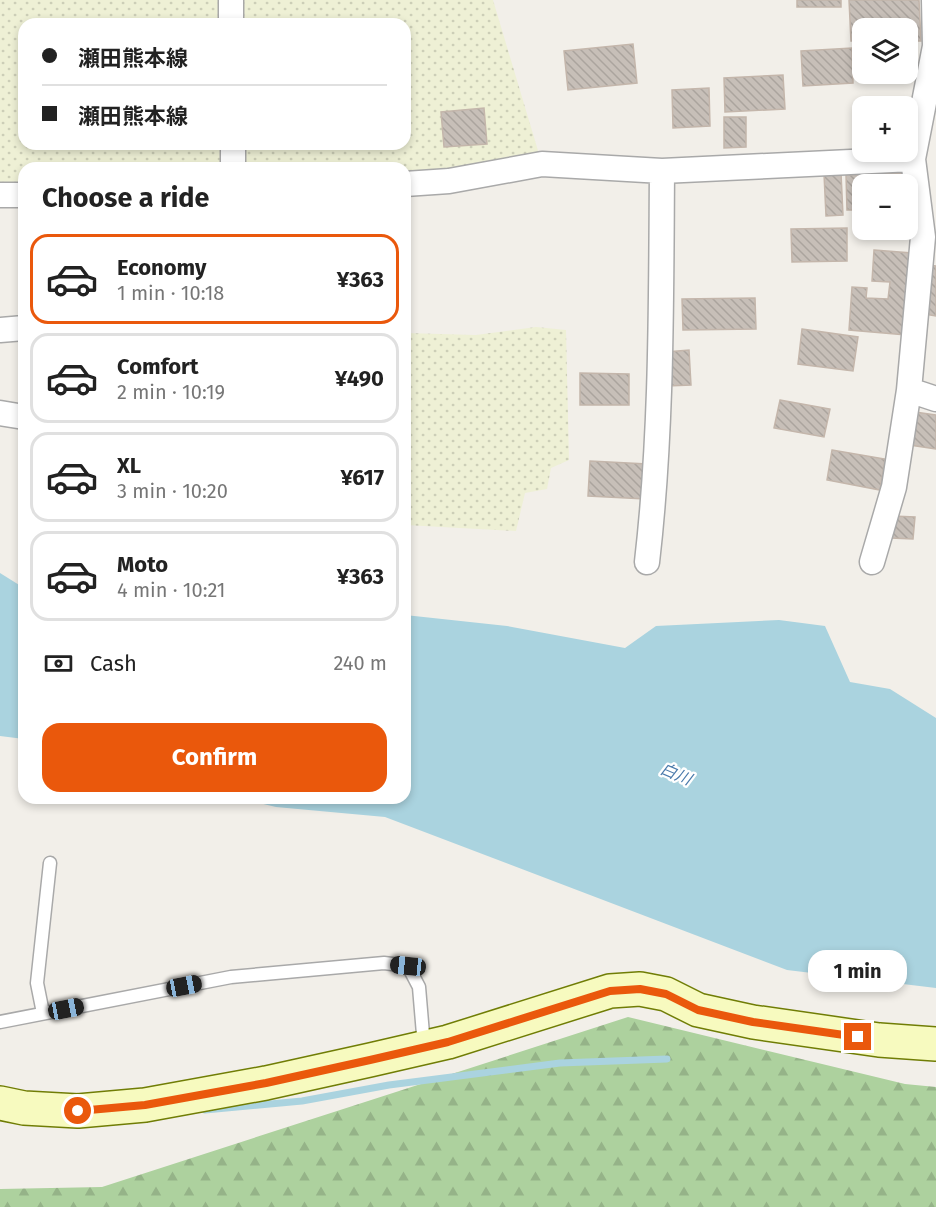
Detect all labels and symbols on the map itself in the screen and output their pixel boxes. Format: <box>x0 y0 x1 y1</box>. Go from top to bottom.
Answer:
water label: 白川 <box>658 759 696 790</box>
callout: 1 min <box>808 950 908 992</box>
car <box>389 955 427 977</box>
car <box>165 974 203 998</box>
car <box>47 997 85 1021</box>
route end <box>844 1023 871 1050</box>
route start <box>64 1097 91 1124</box>

